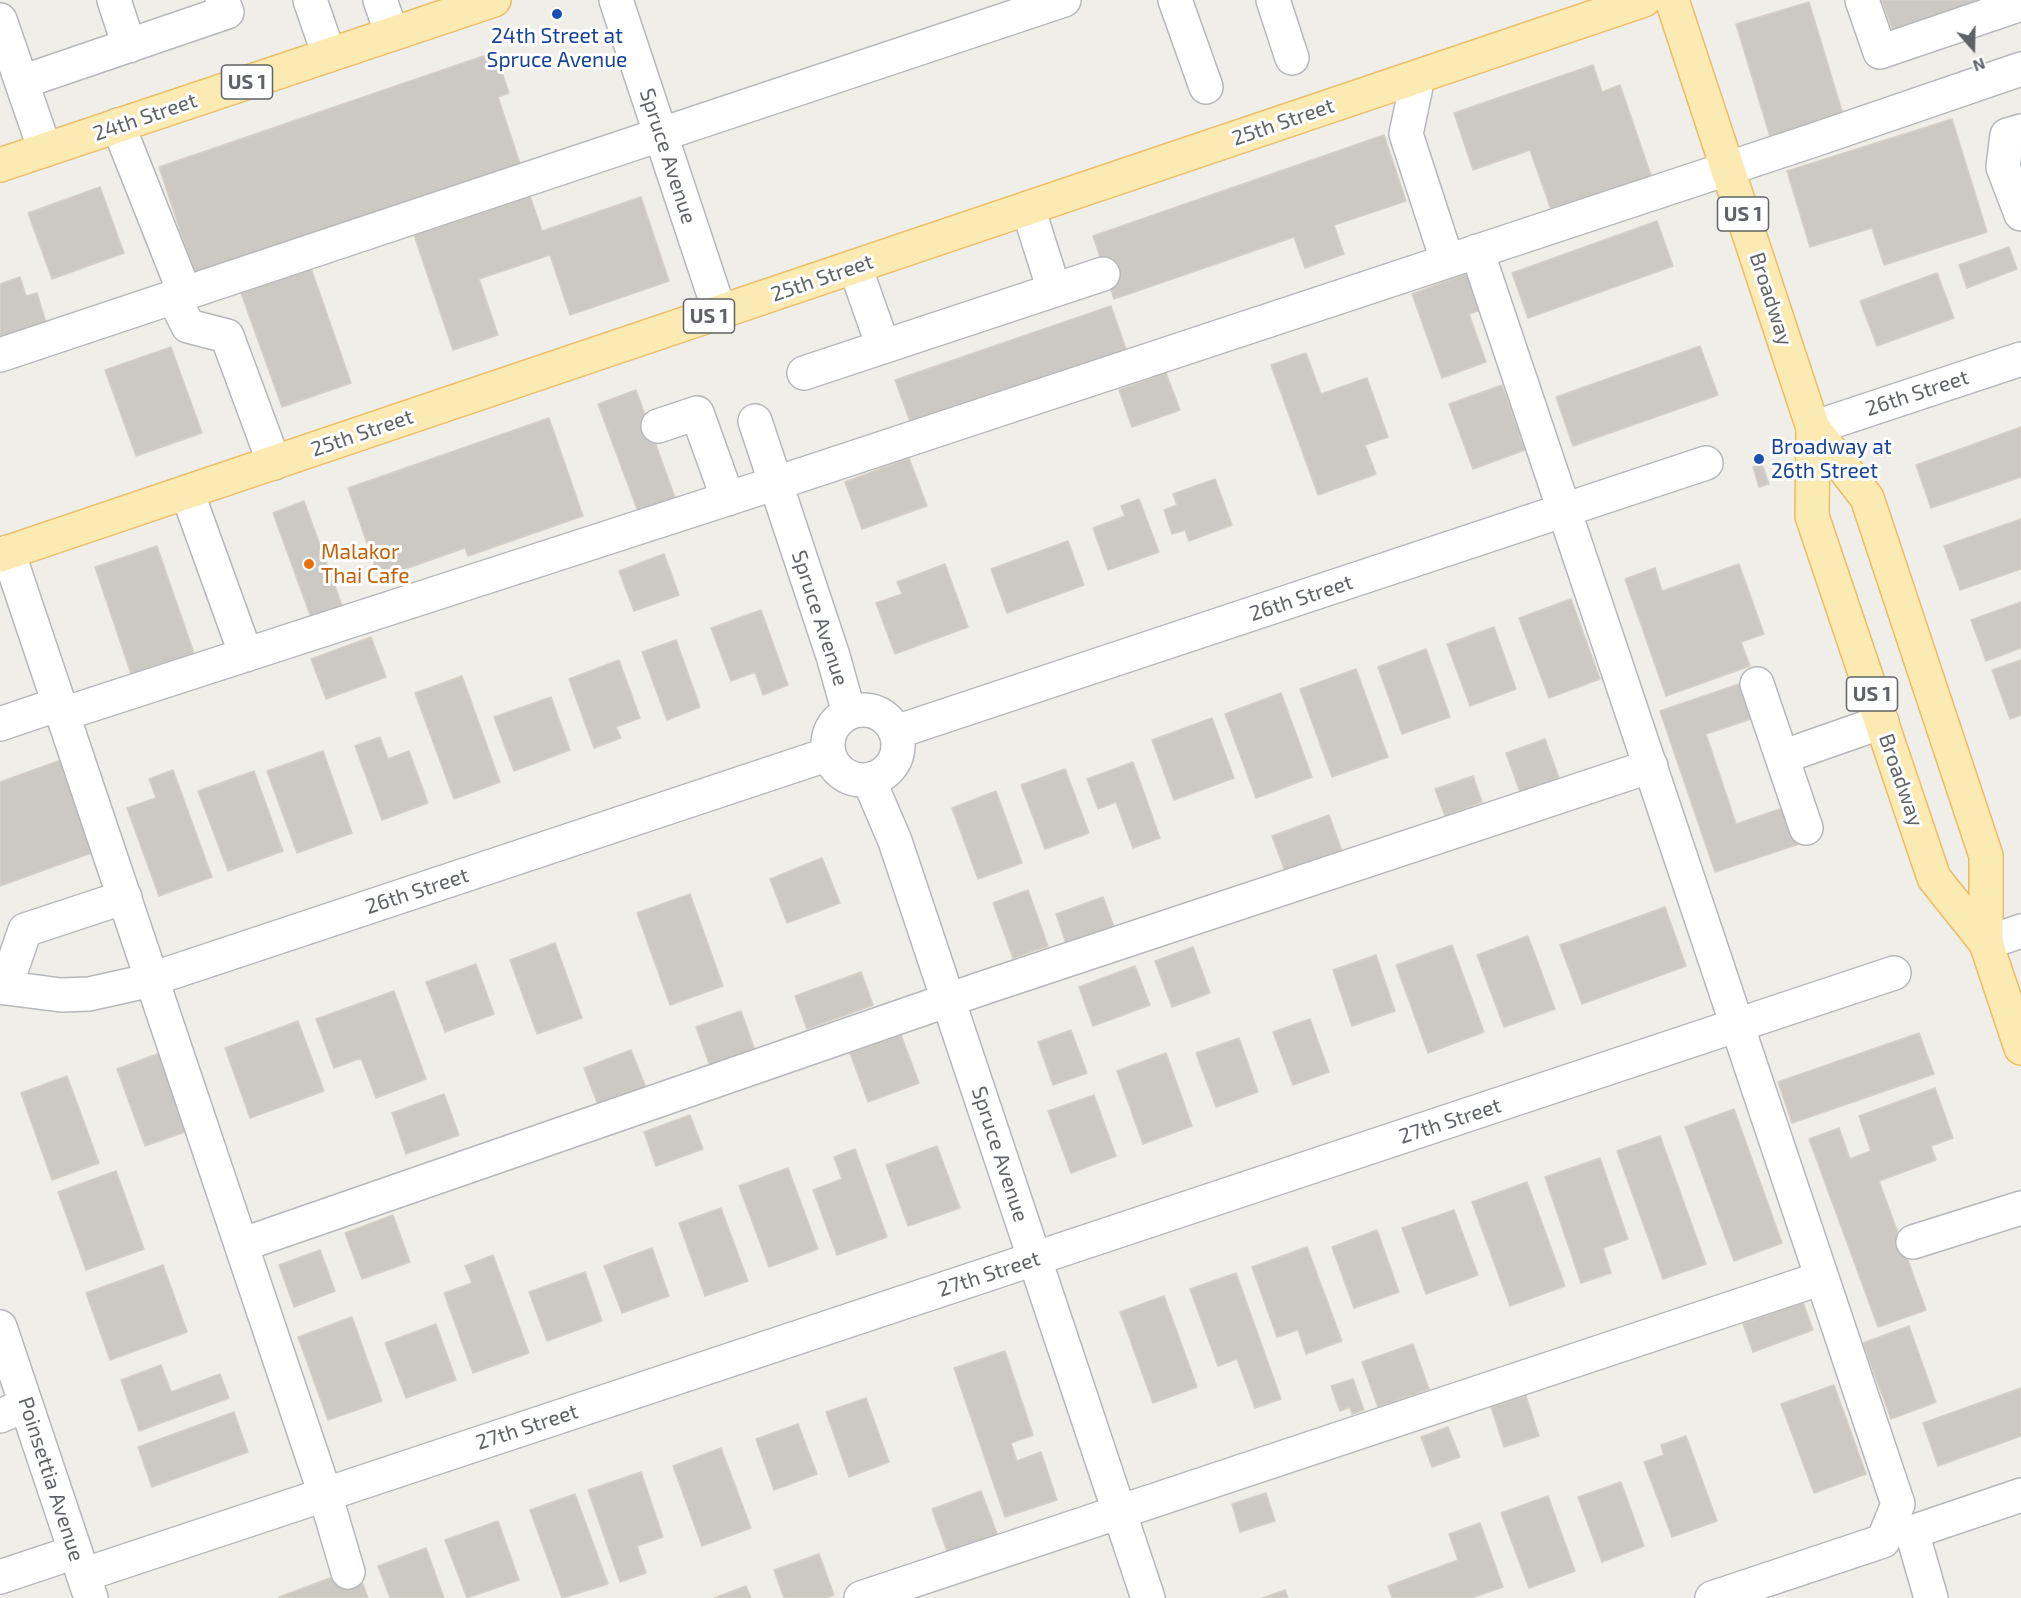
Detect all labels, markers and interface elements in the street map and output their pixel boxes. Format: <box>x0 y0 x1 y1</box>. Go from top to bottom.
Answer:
marker: 24th Street at Spruce Avenue <box>550 7 564 21</box>
north arrow <box>1943 18 2003 78</box>
place label: 24th Street at Spruce Avenue <box>487 23 627 73</box>
text: N <box>1971 54 1988 76</box>
road number: US 1 <box>222 65 272 99</box>
street label: Spruce Avenue <box>634 85 702 227</box>
street label: 24th Street <box>90 88 200 146</box>
street label: 25th Street <box>1229 93 1337 151</box>
road number: US 1 <box>1718 197 1768 231</box>
street label: 25th Street <box>768 249 876 307</box>
street label: Broadway <box>1744 249 1798 349</box>
road number: US 1 <box>684 299 734 333</box>
street label: 26th Street <box>1862 364 1972 422</box>
street label: 25th Street <box>308 404 416 462</box>
place label: Broadway at 26th Street <box>1771 434 1892 484</box>
marker: Broadway at 26th Street <box>1752 452 1766 466</box>
place label: Malakor Thai Cafe <box>321 539 409 589</box>
street label: Spruce Avenue <box>786 547 854 689</box>
marker: Malakor Thai Cafe <box>302 557 316 571</box>
street label: 26th Street <box>1246 569 1356 627</box>
road number: US 1 <box>1846 677 1898 711</box>
street label: Broadway <box>1873 730 1929 830</box>
street label: 26th Street <box>362 862 472 920</box>
street label: Spruce Avenue <box>966 1083 1034 1225</box>
street label: 27th Street <box>1396 1093 1504 1149</box>
street label: 27th Street <box>935 1246 1043 1302</box>
street label: Poinsettia Avenue <box>13 1394 89 1564</box>
street label: 27th Street <box>473 1399 581 1455</box>

